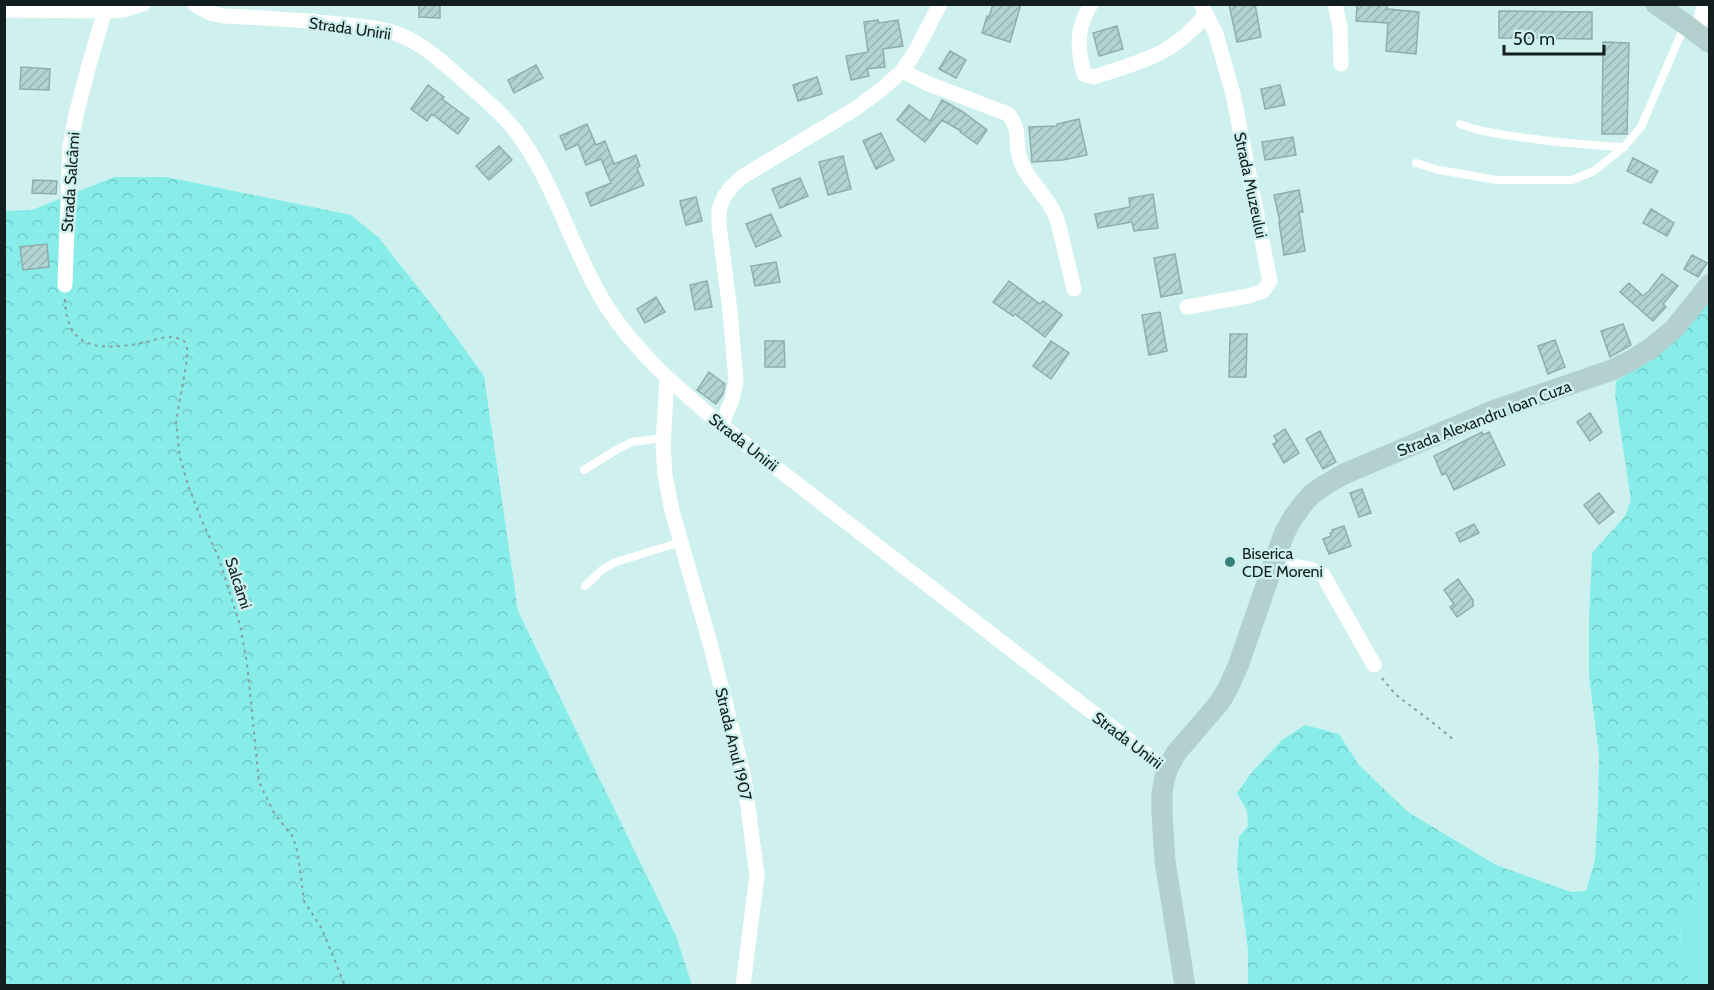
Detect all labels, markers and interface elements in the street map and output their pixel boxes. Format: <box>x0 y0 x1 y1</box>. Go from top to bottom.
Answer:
street label: Strada Unirii <box>308 13 392 44</box>
scale bar <box>1504 18 1604 56</box>
text: 50 m <box>1513 28 1555 50</box>
street label: Strada Muzeului <box>1230 130 1271 240</box>
street label: Strada Salcâmi <box>58 131 83 233</box>
street label: Strada Alexandru Ioan Cuza <box>1394 376 1574 460</box>
street label: Strada Unirii <box>705 409 782 475</box>
place label: Biserica CDE Moreni <box>1242 544 1323 581</box>
street label: Salcâmi <box>221 555 256 611</box>
marker: Biserica CDE Moreni <box>1223 555 1237 569</box>
street label: Strada Anul 1907 <box>711 686 756 802</box>
street label: Strada Unirii <box>1089 708 1166 773</box>

